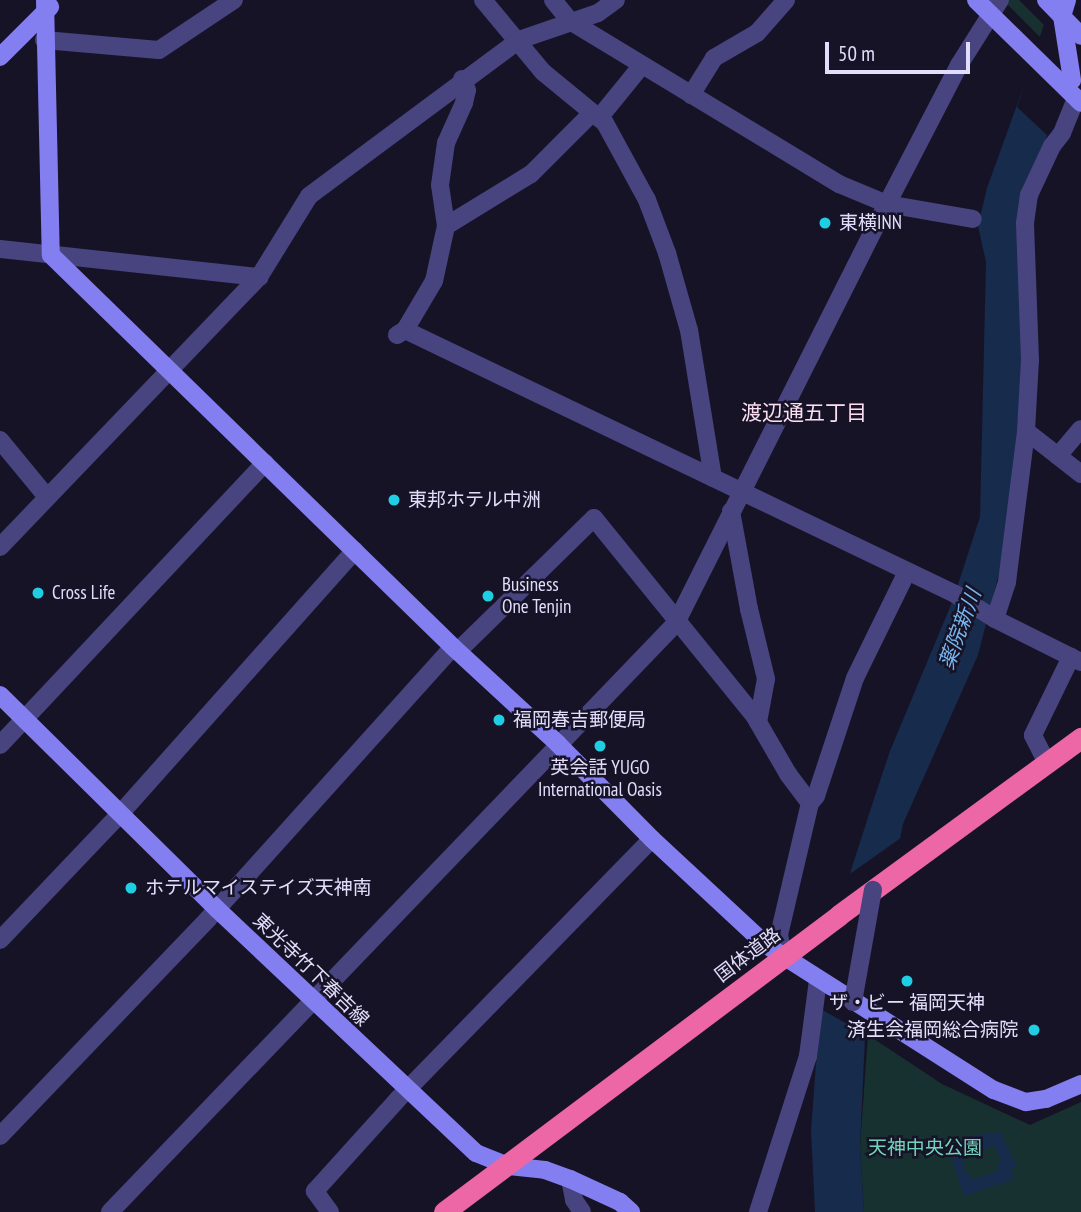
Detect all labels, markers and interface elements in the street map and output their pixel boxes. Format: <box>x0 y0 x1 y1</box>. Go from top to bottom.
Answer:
scale bar <box>829 28 974 72</box>
text: 50 m <box>838 40 875 67</box>
place label: 東横INN <box>839 212 902 234</box>
marker: 東横INN <box>817 215 833 231</box>
district label: 渡辺通五丁目 <box>741 400 867 426</box>
place label: 東邦ホテル中洲 <box>408 489 541 511</box>
marker: 東邦ホテル中洲 <box>386 492 402 508</box>
place label: Business One Tenjin <box>502 574 572 618</box>
place label: Cross Life <box>52 582 115 604</box>
marker: Cross Life <box>30 585 46 601</box>
water label: 薬院新川 <box>934 585 986 673</box>
marker: Business One Tenjin <box>480 588 496 604</box>
place label: 福岡春吉郵便局 <box>513 709 646 731</box>
marker: 福岡春吉郵便局 <box>491 712 507 728</box>
marker: 英会話 YUGO International Oasis <box>592 738 608 754</box>
place label: 英会話 YUGO International Oasis <box>538 757 662 801</box>
place label: ホテルマイステイズ天神南 <box>145 877 373 899</box>
marker: ホテルマイステイズ天神南 <box>123 880 139 896</box>
street label: 東光寺竹下春吉線 <box>248 909 374 1031</box>
street label: 国体道路 <box>711 923 785 987</box>
marker: ザ・ビー 福岡天神 <box>899 973 915 989</box>
place label: ザ・ビー 福岡天神 <box>829 992 985 1014</box>
place label: 済生会福岡総合病院 <box>847 1019 1018 1041</box>
marker: 済生会福岡総合病院 <box>1024 1020 1044 1040</box>
park label: 天神中央公園 <box>868 1137 982 1159</box>

